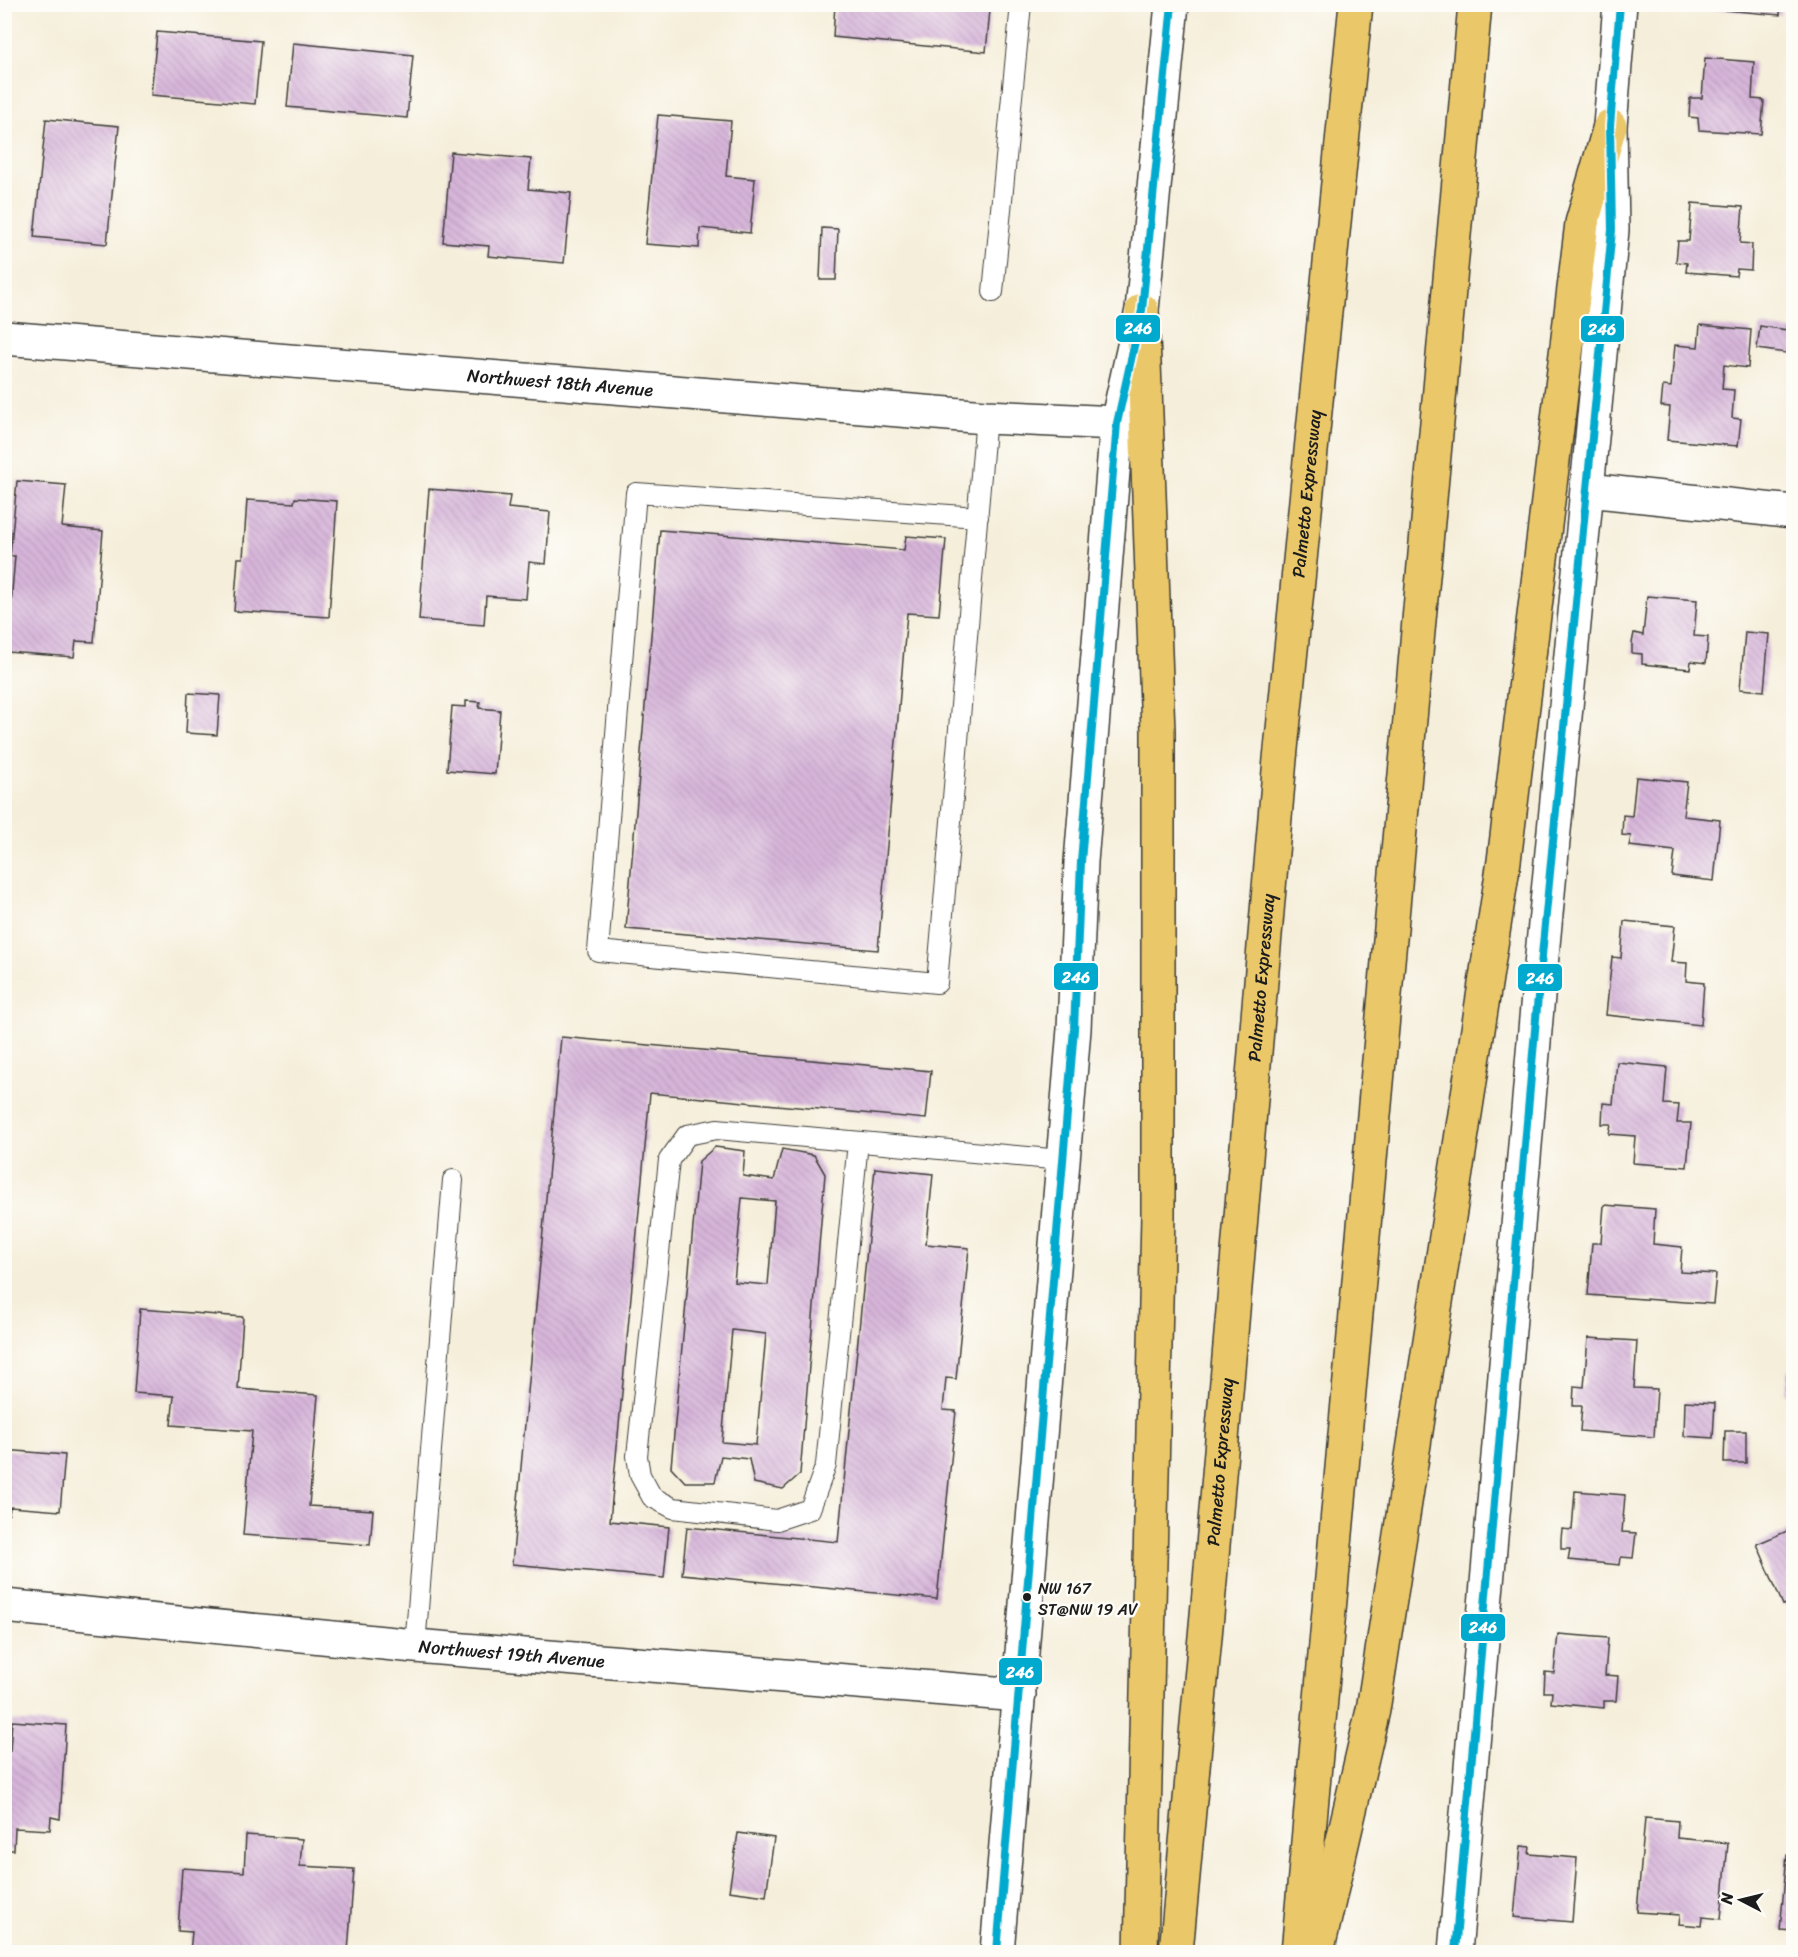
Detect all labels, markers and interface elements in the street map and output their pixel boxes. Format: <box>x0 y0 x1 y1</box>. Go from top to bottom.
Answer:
line badge: 246 <box>1115 314 1161 343</box>
text: 246 <box>1123 314 1152 343</box>
line badge: 246 <box>1580 315 1625 343</box>
text: 246 <box>1587 315 1616 344</box>
street label: Northwest 18th Avenue <box>466 359 655 406</box>
street label: Palmetto Expressway <box>1282 408 1331 579</box>
street label: Palmetto Expressway <box>1238 892 1285 1063</box>
line badge: 246 <box>1053 962 1099 991</box>
text: 246 <box>1061 963 1090 992</box>
line badge: 246 <box>1517 963 1563 992</box>
text: 246 <box>1525 964 1554 993</box>
street label: Palmetto Expressway <box>1197 1376 1243 1547</box>
place label: NW 167 ST@NW 19 AV <box>1038 1574 1138 1624</box>
marker: NW 167 ST@NW 19 AV <box>1021 1591 1033 1603</box>
line badge: 246 <box>1460 1613 1506 1642</box>
text: 246 <box>1468 1613 1497 1642</box>
street label: Northwest 19th Avenue <box>417 1630 606 1677</box>
line badge: 246 <box>998 1657 1043 1686</box>
text: 246 <box>1005 1658 1034 1687</box>
north arrow <box>1711 1870 1771 1930</box>
text: N <box>1711 1890 1742 1906</box>

